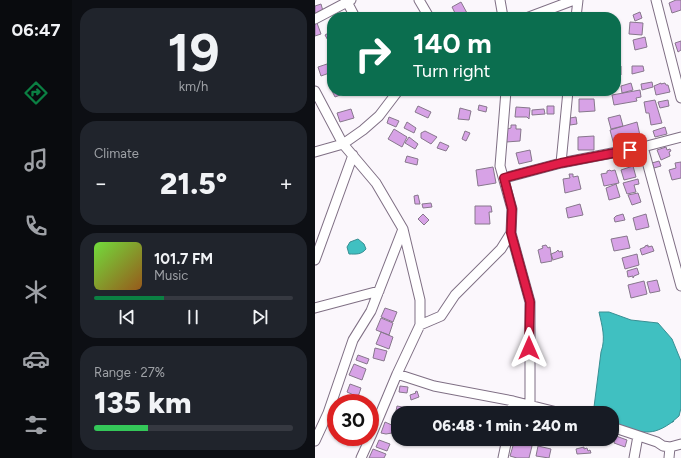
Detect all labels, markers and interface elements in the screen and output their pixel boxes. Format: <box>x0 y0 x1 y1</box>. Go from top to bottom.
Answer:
text: 06:47 <box>12 19 60 41</box>
text: 19 <box>167 22 220 84</box>
text: 140 m <box>413 26 492 60</box>
icon: right <box>347 28 399 80</box>
text: Turn right <box>413 60 490 82</box>
icon: directions <box>22 79 50 107</box>
text: km/h <box>179 79 208 94</box>
pin <box>613 133 647 167</box>
icon: arrive <box>619 139 641 161</box>
icon: music <box>22 146 50 174</box>
text: Climate <box>94 146 139 161</box>
text: 21.5° <box>160 165 227 202</box>
text: − <box>94 170 108 197</box>
text: + <box>279 170 293 197</box>
icon: phone <box>22 212 50 240</box>
text: 101.7 FM <box>154 250 213 268</box>
text: Music <box>154 268 188 283</box>
icon: climate <box>22 278 50 306</box>
icon: previous <box>116 306 138 328</box>
icon: pause <box>182 306 204 328</box>
icon: next <box>249 306 271 328</box>
position arrow <box>508 327 550 369</box>
icon: car <box>22 345 50 373</box>
text: Range · 27% <box>94 365 165 380</box>
text: 135 km <box>94 384 191 421</box>
speed limit sign: 30 <box>327 394 379 446</box>
icon: filters <box>22 411 50 439</box>
text: 06:48 · 1 min · 240 m <box>433 417 577 435</box>

